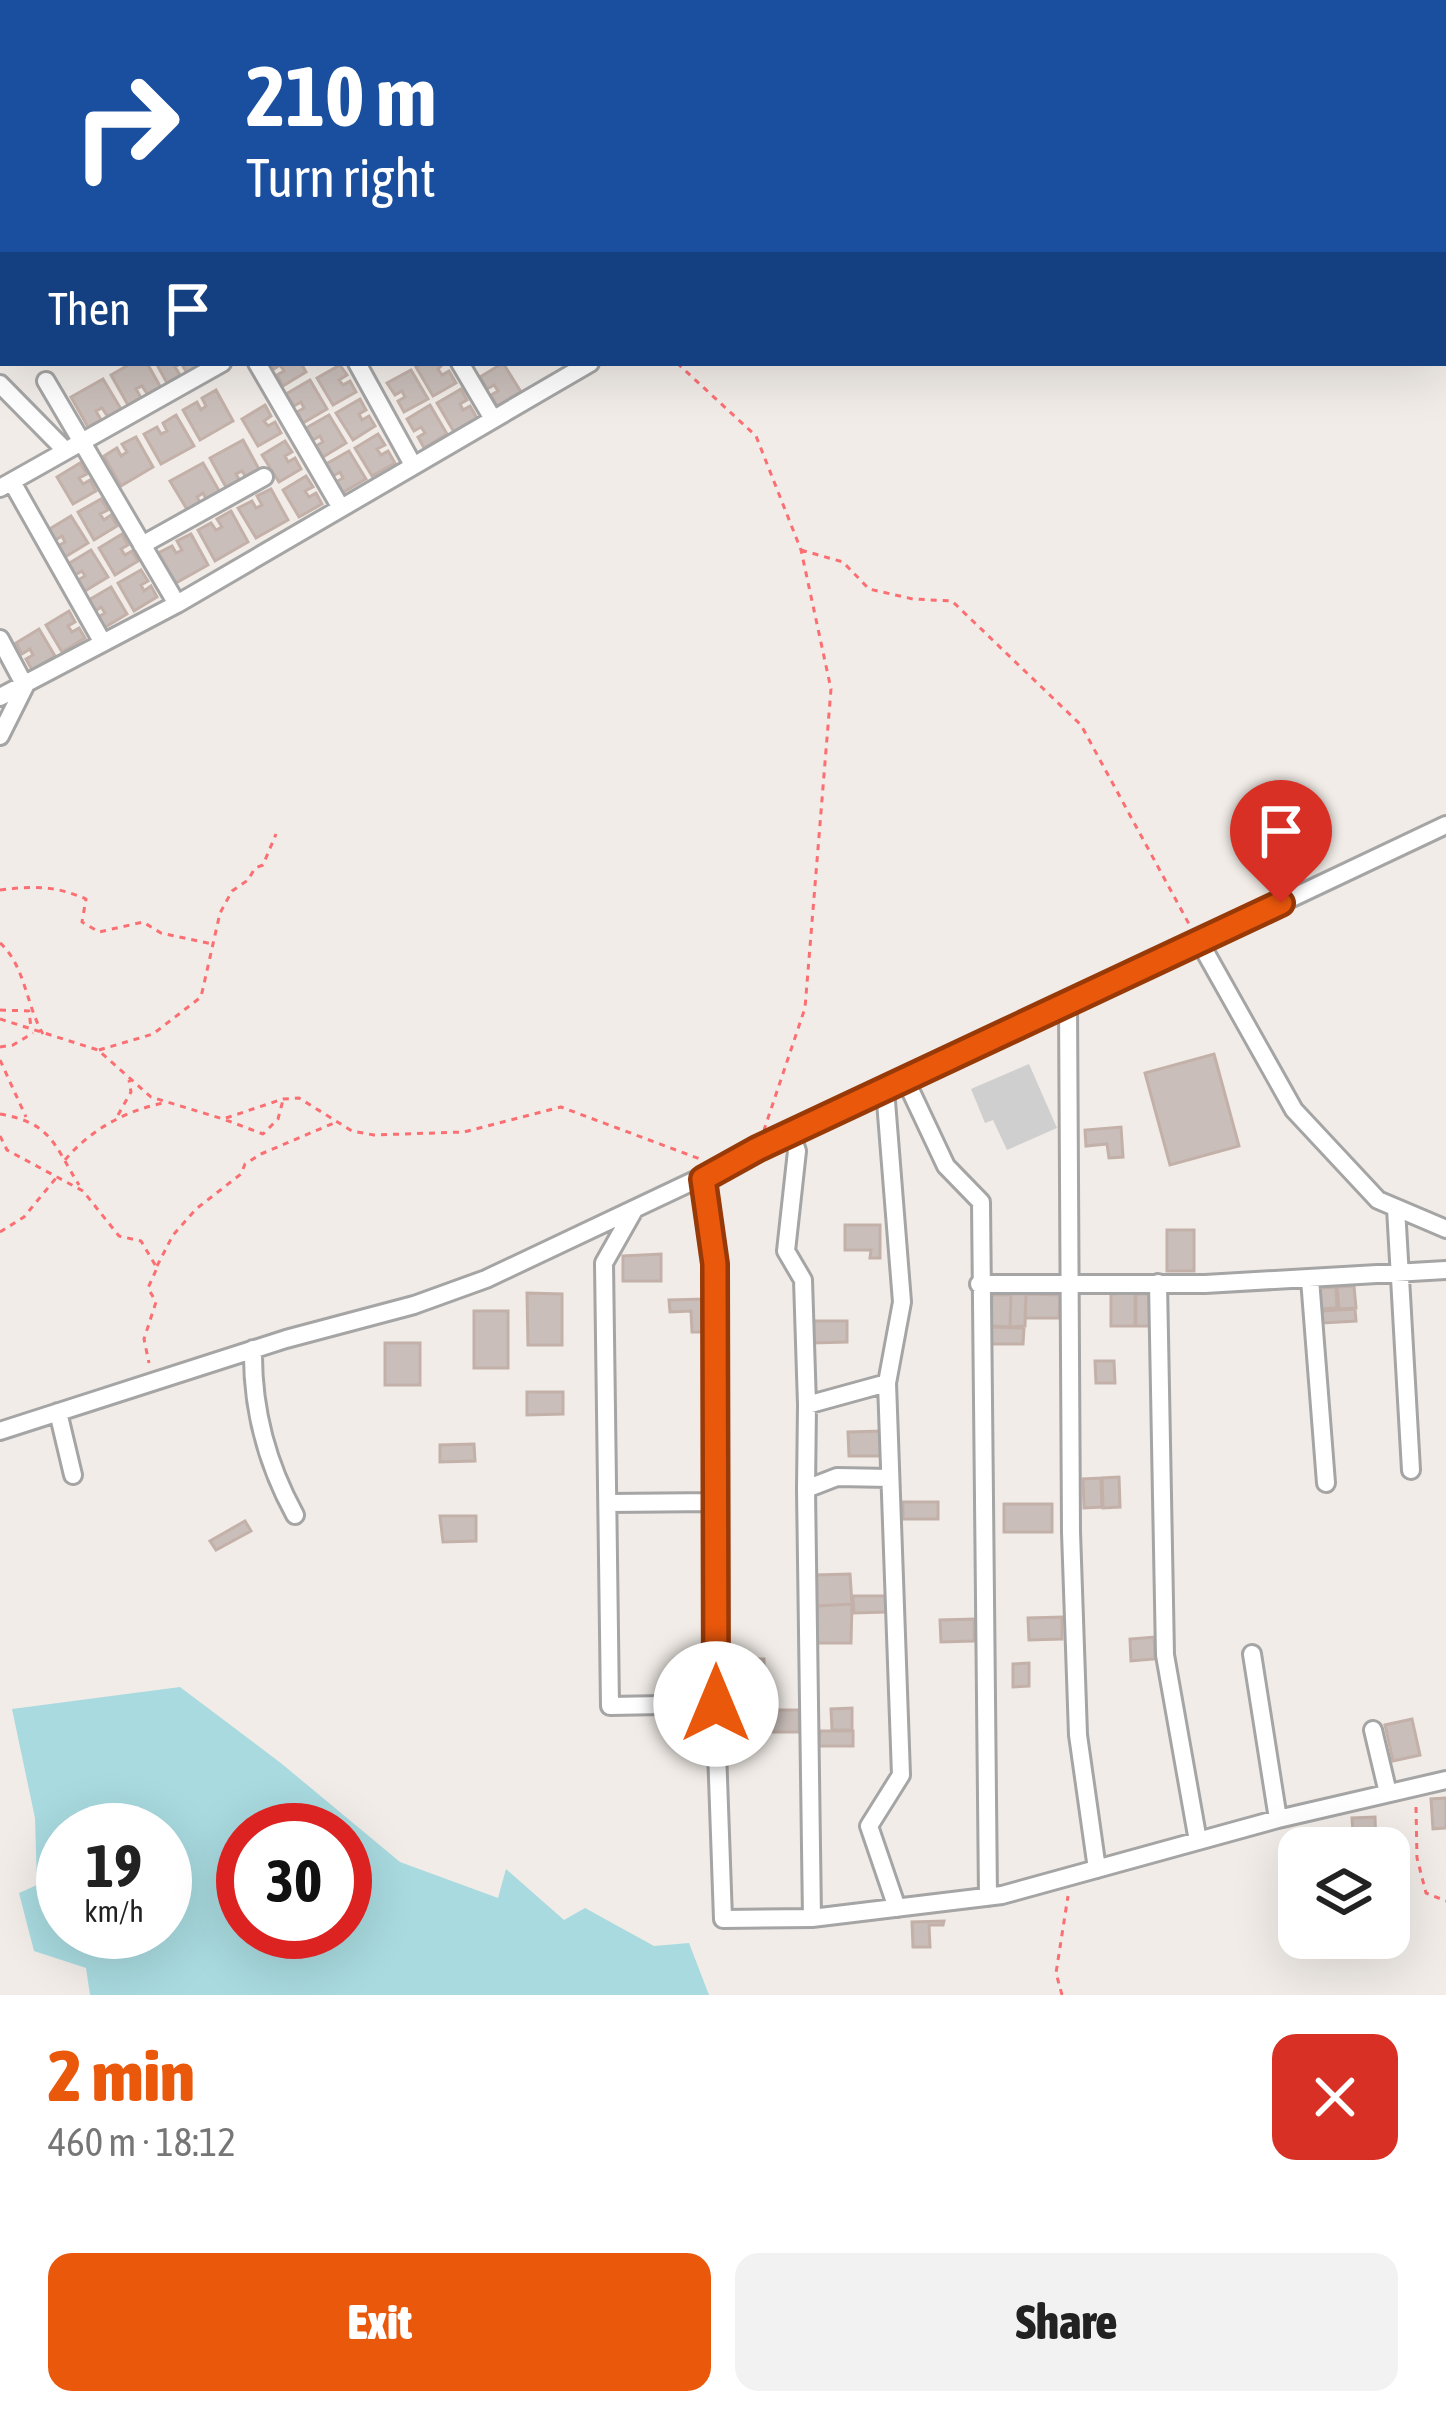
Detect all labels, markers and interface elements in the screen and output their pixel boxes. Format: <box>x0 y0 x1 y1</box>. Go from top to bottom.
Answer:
icon: right <box>48 48 204 204</box>
text: 210 m <box>246 48 436 144</box>
text: Turn right <box>246 147 436 208</box>
icon: arrive <box>155 276 221 342</box>
text: Then <box>48 283 131 335</box>
pin <box>1230 780 1332 903</box>
icon: arrive <box>1248 798 1314 864</box>
position arrow <box>653 1641 779 1767</box>
speed limit sign: 30 <box>216 1803 372 1959</box>
map controls <box>1278 1827 1410 1959</box>
button: layers <box>1278 1827 1410 1959</box>
text: 19 <box>86 1831 142 1900</box>
text: km/h <box>84 1894 144 1928</box>
text: 2 min <box>48 2034 195 2116</box>
button: close <box>1272 2034 1398 2160</box>
text: 460 m · 18:12 <box>48 2120 236 2164</box>
button: Exit <box>48 2253 711 2391</box>
button: Share <box>735 2253 1398 2391</box>

